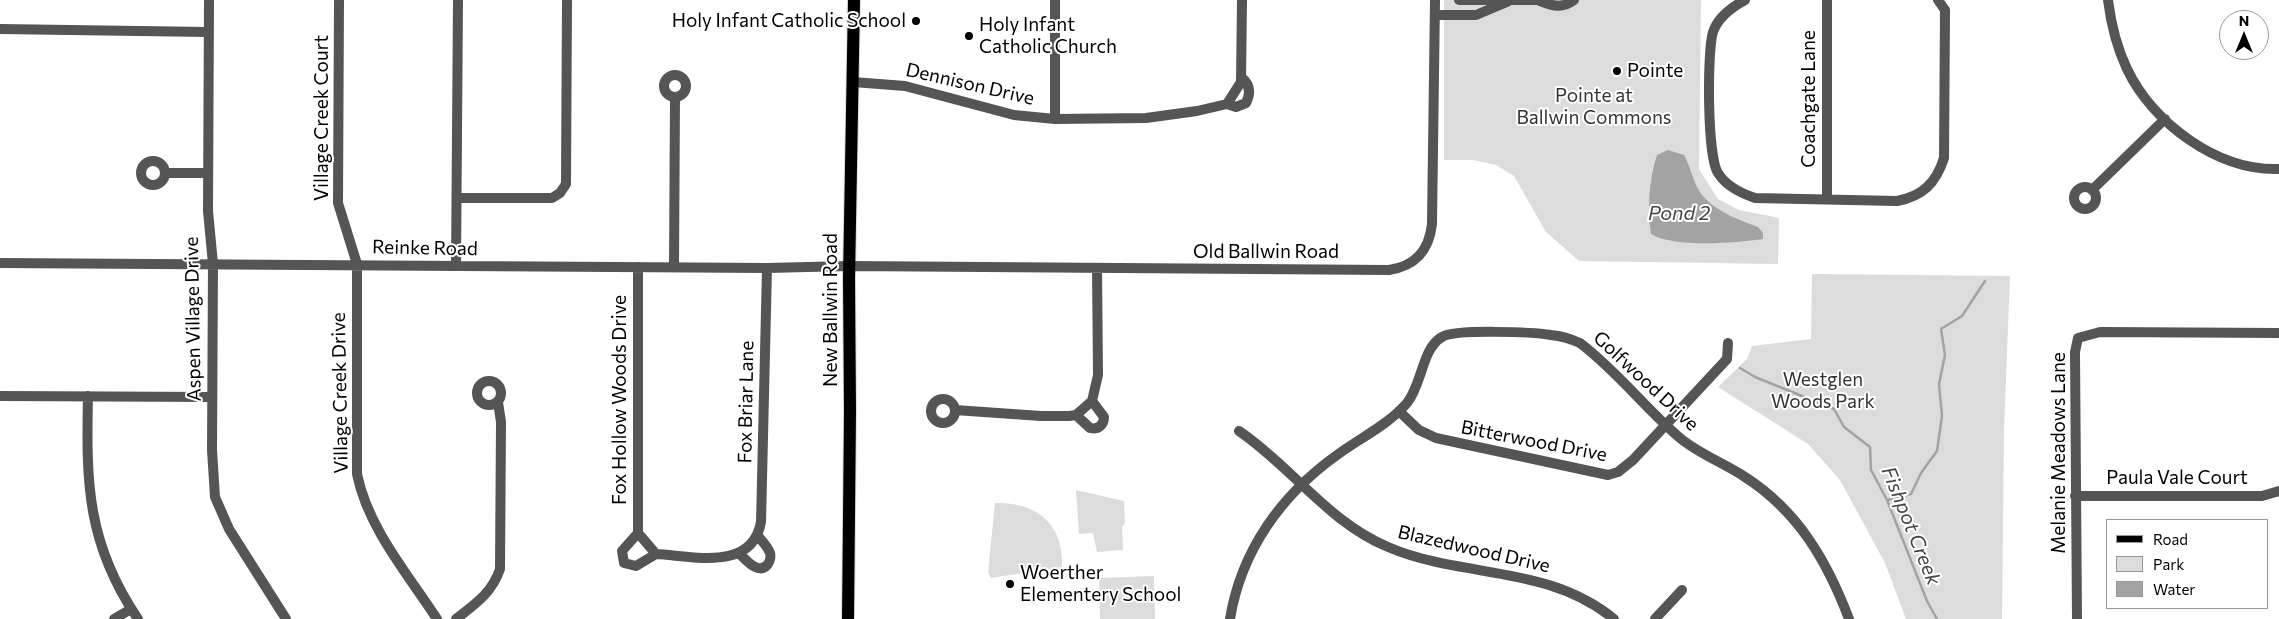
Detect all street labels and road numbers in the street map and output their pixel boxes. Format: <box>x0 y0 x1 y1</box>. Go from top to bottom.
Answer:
street label: Coachgate Lane <box>1798 30 1820 168</box>
street label: Village Creek Court <box>311 35 333 201</box>
street label: Dennison Drive <box>904 58 1036 110</box>
street label: New Ballwin Road <box>820 233 842 387</box>
street label: Aspen Village Drive <box>180 236 206 402</box>
street label: Reinke Road <box>372 236 478 260</box>
street label: Old Ballwin Road <box>1193 241 1339 263</box>
street label: Fox Hollow Woods Drive <box>609 295 631 505</box>
street label: Village Creek Drive <box>327 312 353 474</box>
street label: Golfwood Drive <box>1589 326 1703 436</box>
street label: Fox Briar Lane <box>734 340 758 464</box>
street label: Melanie Meadows Lane <box>2048 352 2070 554</box>
street label: Bitterwood Drive <box>1459 416 1609 466</box>
street label: Paula Vale Court <box>2106 467 2248 489</box>
street label: Blazedwood Drive <box>1396 520 1552 578</box>

